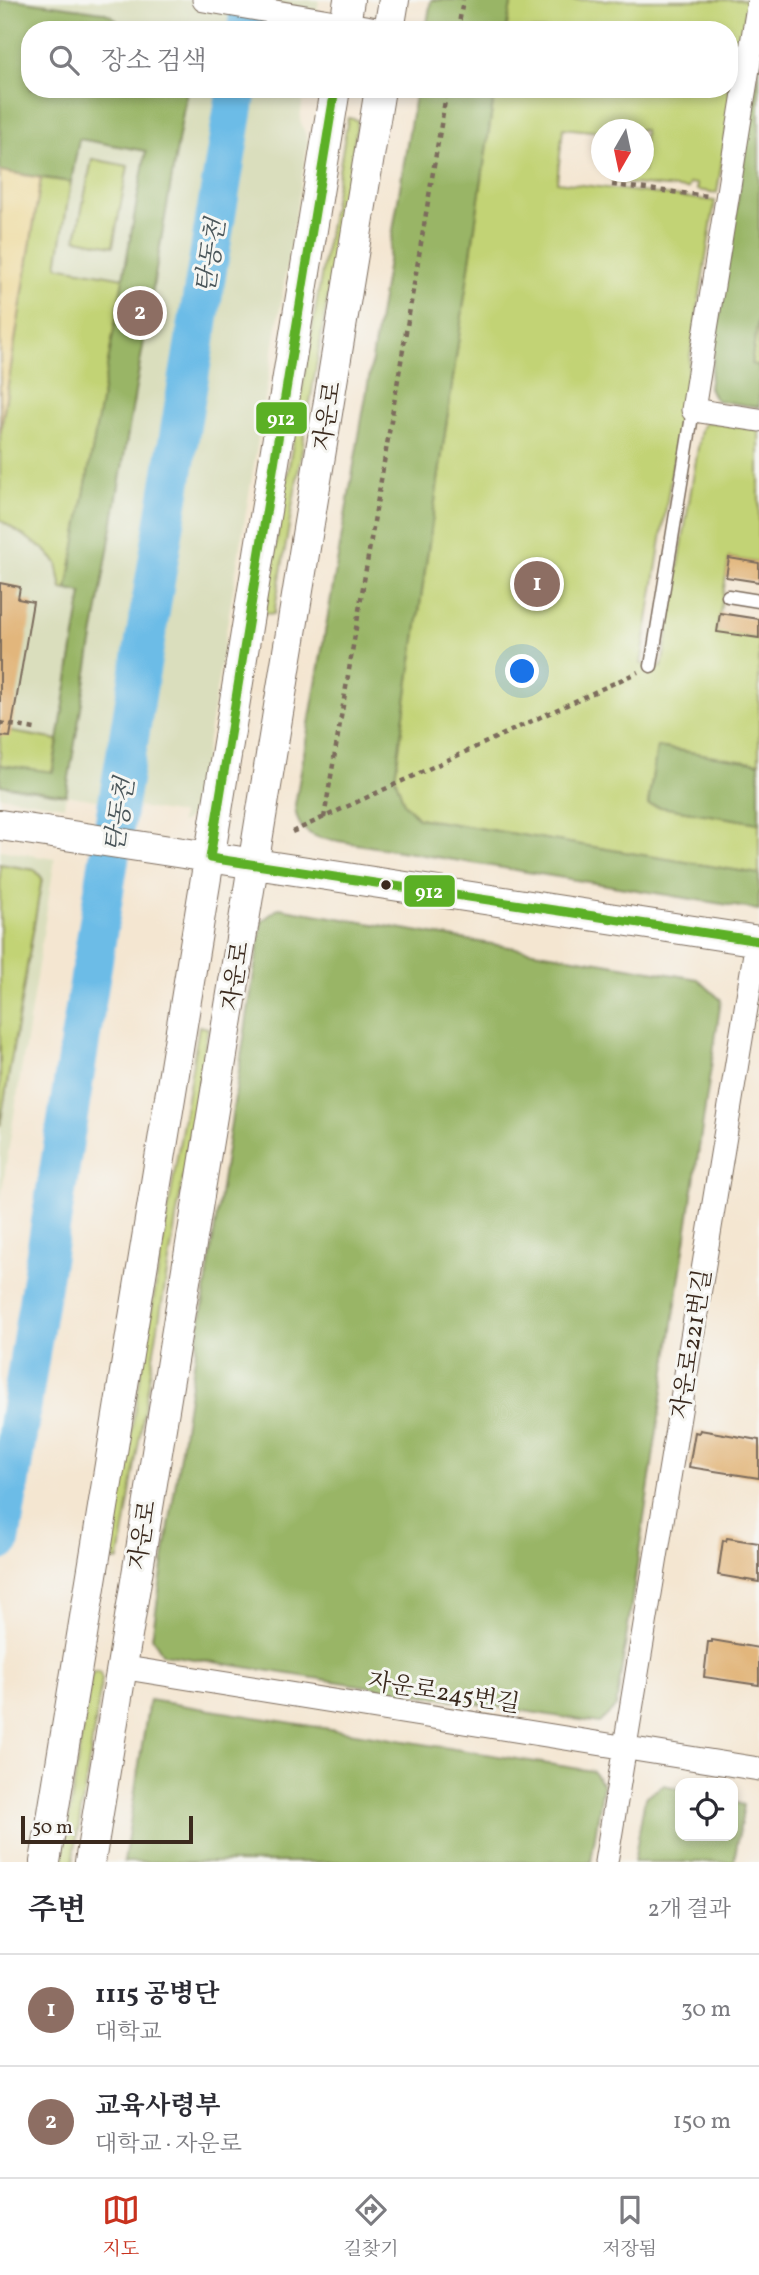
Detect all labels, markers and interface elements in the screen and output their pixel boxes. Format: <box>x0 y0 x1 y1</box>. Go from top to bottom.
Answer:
search box <box>21 21 738 98</box>
icon: search <box>45 41 83 79</box>
text: 장소 검색 <box>101 44 207 80</box>
north arrow <box>591 119 654 182</box>
water label: 탄동천 <box>188 214 236 296</box>
pin: 2 <box>117 287 163 339</box>
street label: 자운로 <box>307 379 351 453</box>
line badge: 912 <box>255 401 308 435</box>
text: 912 <box>267 407 295 433</box>
pin: 1 <box>514 558 560 610</box>
your location <box>505 654 539 688</box>
water label: 탄동천 <box>97 773 145 855</box>
line badge: 912 <box>403 874 456 908</box>
unlabelled marker <box>379 878 393 892</box>
text: 912 <box>415 880 443 906</box>
street label: 자운로 <box>215 939 259 1013</box>
street label: 자운로221번길 <box>664 1267 722 1422</box>
street label: 자운로 <box>122 1498 166 1572</box>
street label: 자운로245번길 <box>365 1665 522 1723</box>
map controls <box>675 1778 738 1841</box>
button: locate <box>675 1778 738 1841</box>
scale bar <box>21 1813 192 1845</box>
text: 50 m <box>32 1815 73 1841</box>
text: 주변 <box>28 1890 86 1932</box>
text: 2개 결과 <box>647 1894 731 1926</box>
text: 1115 공병단 <box>95 1977 219 2013</box>
text: 1 <box>46 1994 56 2026</box>
text: 30 m <box>681 1994 731 2026</box>
text: 대학교 <box>95 2017 162 2049</box>
text: 교육사령부 <box>95 2089 221 2125</box>
text: 2 <box>45 2106 57 2138</box>
text: 150 m <box>673 2106 731 2138</box>
text: 대학교 · 자운로 <box>95 2129 242 2161</box>
tab: 지도 <box>102 2191 140 2263</box>
tab: 길찾기 <box>343 2191 399 2263</box>
tab: 저장됨 <box>602 2191 657 2263</box>

